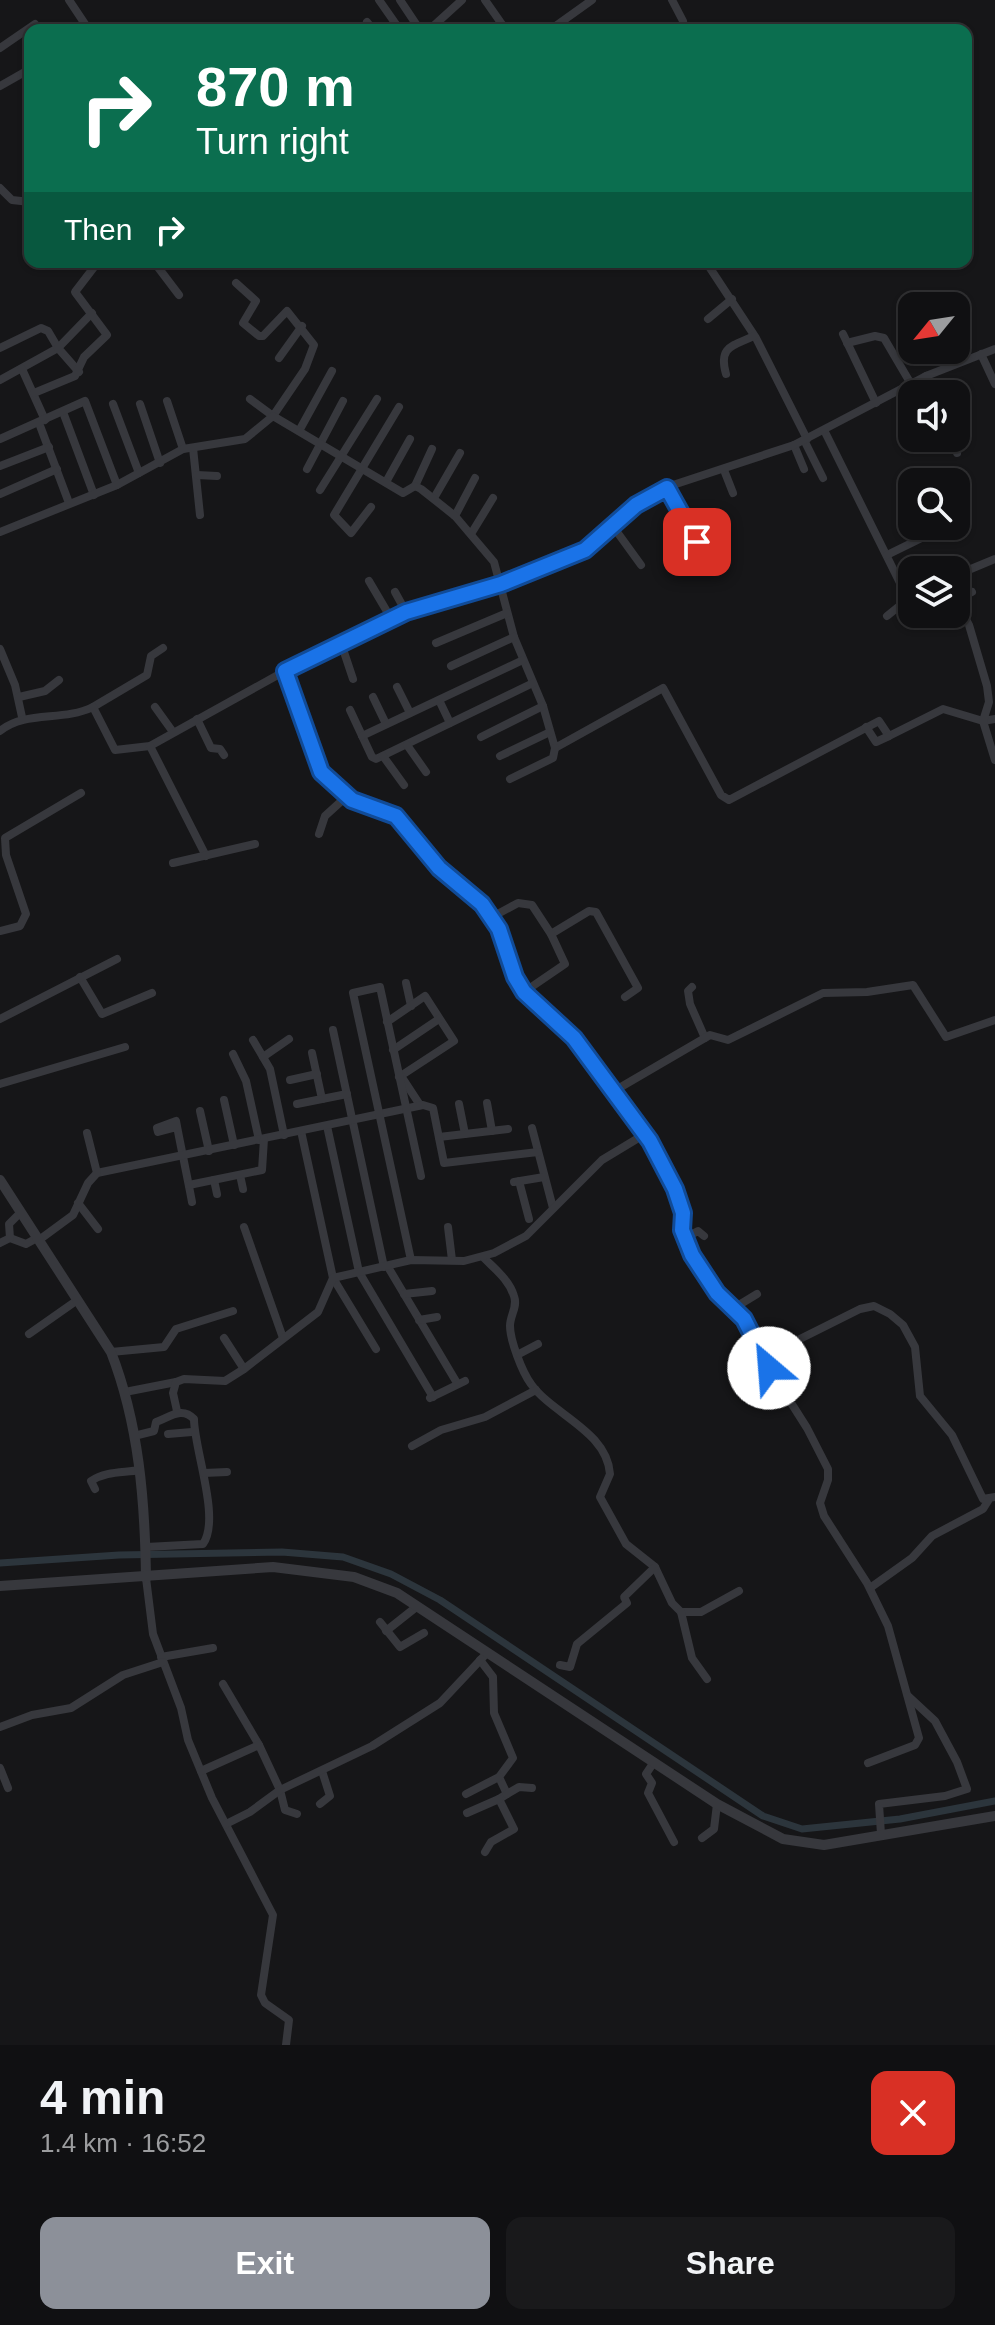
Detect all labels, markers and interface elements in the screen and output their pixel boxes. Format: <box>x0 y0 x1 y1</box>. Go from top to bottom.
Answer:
text: 870 m <box>196 55 355 118</box>
icon: right <box>64 56 168 160</box>
text: Turn right <box>196 121 349 162</box>
icon: right <box>148 208 192 252</box>
text: Then <box>64 213 132 246</box>
north arrow <box>898 292 970 364</box>
map controls <box>898 292 970 628</box>
button: sound <box>898 380 970 452</box>
button: search <box>898 468 970 540</box>
pin <box>663 508 731 576</box>
icon: arrive <box>675 520 719 564</box>
button: layers <box>898 556 970 628</box>
position arrow <box>727 1326 811 1410</box>
text: 4 min <box>40 2071 165 2124</box>
button: close <box>871 2071 955 2155</box>
text: 1.4 km · 16:52 <box>40 2128 206 2158</box>
button: Exit <box>40 2217 490 2309</box>
button: Share <box>506 2217 955 2309</box>

